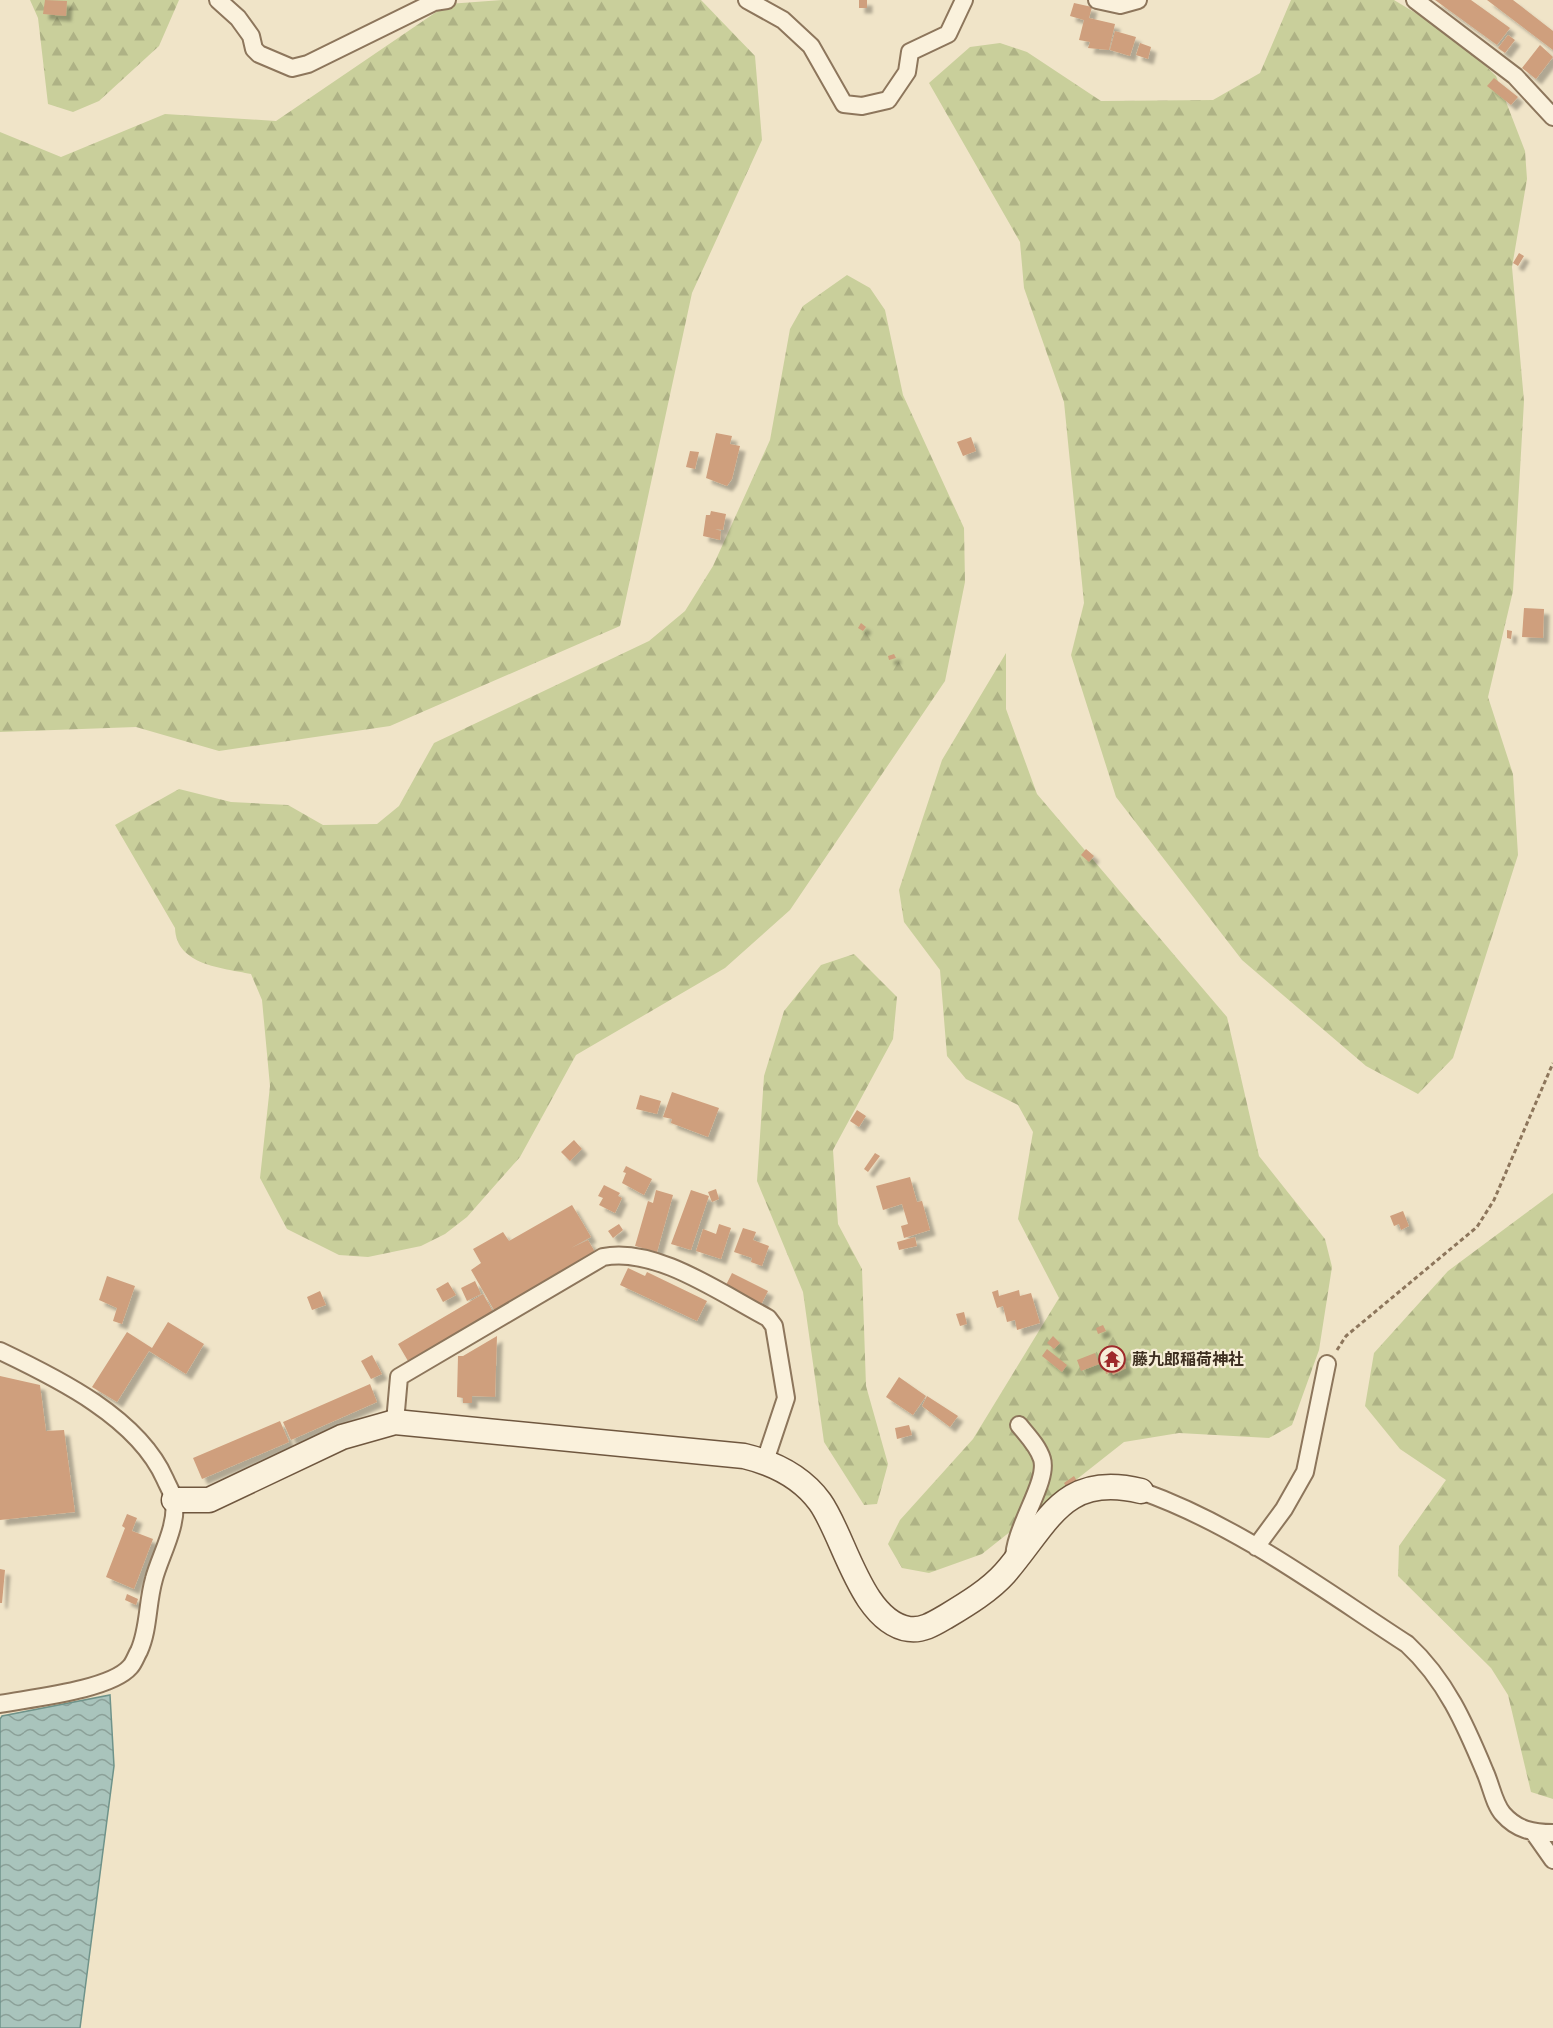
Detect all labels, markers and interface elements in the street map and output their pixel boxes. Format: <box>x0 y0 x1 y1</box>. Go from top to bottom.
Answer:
temple icon: 藤九郎稲荷神社 <box>1097 1344 1127 1374</box>
place label: 藤九郎稲荷神社 <box>1132 1350 1244 1369</box>

